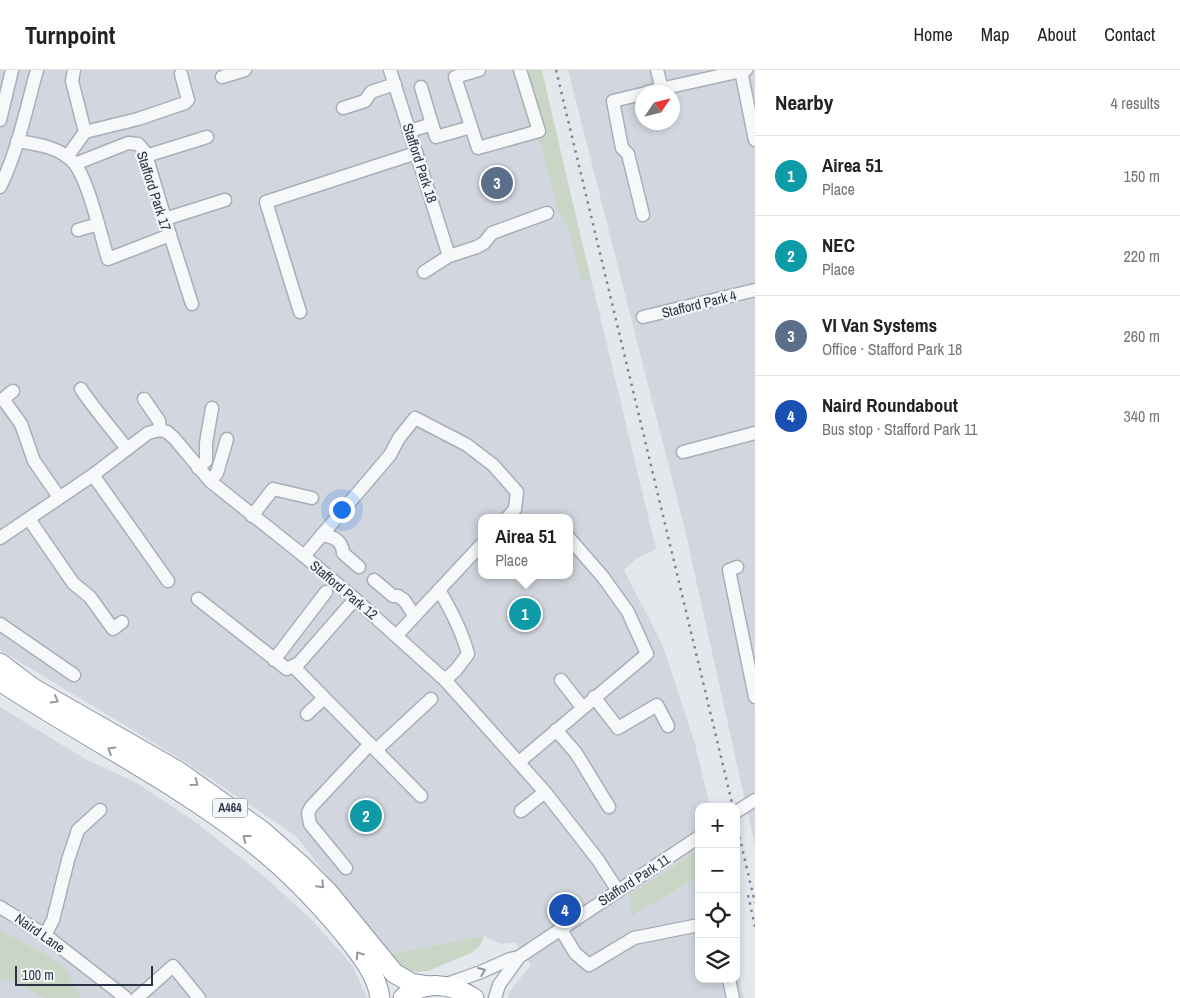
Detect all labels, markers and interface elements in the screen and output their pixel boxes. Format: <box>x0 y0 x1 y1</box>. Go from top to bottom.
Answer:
text: Turnpoint <box>25 19 115 51</box>
text: Home <box>913 22 953 47</box>
text: Map <box>981 22 1010 47</box>
text: About <box>1038 22 1076 47</box>
text: Contact <box>1104 22 1155 47</box>
north arrow <box>635 85 680 130</box>
text: Nearby <box>775 88 833 117</box>
text: 4 results <box>1110 92 1160 114</box>
street label: Stafford Park 18 <box>399 121 441 205</box>
street label: Stafford Park 17 <box>133 149 175 233</box>
text: Airea 51 <box>822 152 883 178</box>
pin: 3 <box>481 164 513 202</box>
text: 1 <box>787 165 795 187</box>
text: 150 m <box>1124 165 1160 187</box>
text: Place <box>822 178 855 200</box>
text: NEC <box>822 232 855 258</box>
text: 2 <box>787 245 795 267</box>
text: 220 m <box>1124 245 1160 267</box>
text: Place <box>822 258 855 280</box>
street label: Stafford Park 4 <box>660 286 739 322</box>
text: VI Van Systems <box>822 312 937 338</box>
text: 3 <box>787 325 795 347</box>
text: 260 m <box>1124 325 1160 347</box>
text: Office · Stafford Park 18 <box>822 338 962 360</box>
text: Naird Roundabout <box>822 392 958 418</box>
text: 4 <box>787 405 795 427</box>
text: 340 m <box>1124 405 1160 427</box>
text: Bus stop · Stafford Park 11 <box>822 418 978 440</box>
your location <box>329 497 355 523</box>
popup <box>478 514 573 579</box>
text: Airea 51 <box>495 523 556 549</box>
text: Place <box>495 549 528 571</box>
street label: Stafford Park 12 <box>307 557 381 623</box>
pin: 1 <box>509 595 541 633</box>
one-way arrow <box>50 694 59 704</box>
one-way arrow <box>107 746 116 756</box>
one-way arrow <box>189 777 198 786</box>
pin: 2 <box>350 797 382 835</box>
road number: A464 <box>212 798 248 818</box>
map controls <box>695 803 740 983</box>
button: + <box>695 803 740 848</box>
one-way arrow <box>243 836 252 844</box>
button: − <box>695 848 740 893</box>
street label: Stafford Park 11 <box>595 850 674 910</box>
one-way arrow <box>315 879 324 888</box>
pin: 4 <box>549 891 581 929</box>
button: locate <box>695 893 740 938</box>
street label: Naird Lane <box>12 909 68 957</box>
button: layers <box>695 938 740 983</box>
one-way arrow <box>356 951 365 961</box>
scale bar <box>15 963 152 986</box>
text: 100 m <box>22 966 54 984</box>
one-way arrow <box>477 967 485 977</box>

